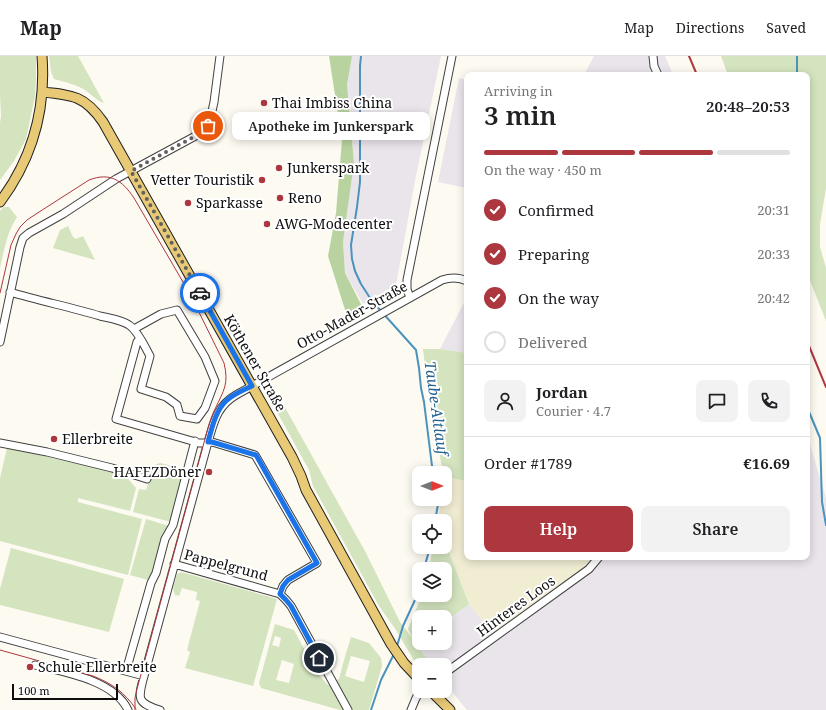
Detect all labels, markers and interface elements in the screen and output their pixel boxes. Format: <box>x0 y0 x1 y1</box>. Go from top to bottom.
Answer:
text: Map <box>20 15 62 41</box>
text: Map <box>624 18 654 37</box>
text: Directions <box>676 18 744 37</box>
text: Saved <box>766 18 806 37</box>
text: Arriving in <box>484 82 553 100</box>
place label: Thai Imbiss China <box>272 93 392 112</box>
text: 20:48–20:53 <box>706 96 790 116</box>
text: 3 min <box>484 97 557 133</box>
marker: Thai Imbiss China <box>259 98 269 108</box>
pin <box>191 109 225 143</box>
callout: Apotheke im Junkerspark <box>232 112 430 140</box>
icon: bag <box>197 115 219 137</box>
text: Apotheke im Junkerspark <box>248 117 414 135</box>
place label: Junkerspark <box>286 158 370 177</box>
text: On the way · 450 m <box>484 161 602 179</box>
marker: Junkerspark <box>274 163 284 173</box>
place label: Vetter Touristik <box>150 170 255 189</box>
marker: Vetter Touristik <box>257 175 267 185</box>
place label: Reno <box>288 188 322 207</box>
place label: Sparkasse <box>196 193 263 212</box>
marker: Reno <box>275 193 285 203</box>
marker: Sparkasse <box>183 198 193 208</box>
icon: check <box>484 199 506 221</box>
text: Confirmed <box>518 200 594 220</box>
text: 20:31 <box>757 201 790 219</box>
place label: AWG-Modecenter <box>275 214 393 233</box>
marker: AWG-Modecenter <box>262 219 272 229</box>
icon: check <box>484 243 506 265</box>
text: Preparing <box>518 244 589 264</box>
text: 20:33 <box>757 245 790 263</box>
courier <box>180 273 220 313</box>
street label: Otto-Mader-Straße <box>293 276 411 353</box>
icon: car <box>189 282 211 304</box>
icon: check <box>484 287 506 309</box>
text: On the way <box>518 288 599 308</box>
text: 20:42 <box>757 289 790 307</box>
street label: Köthener Straße <box>220 311 291 415</box>
text: Delivered <box>518 332 587 352</box>
water label: Taube-Altlauf <box>421 360 454 459</box>
button: person <box>484 380 526 422</box>
button: chat <box>696 380 738 422</box>
button: phone <box>748 380 790 422</box>
text: Jordan <box>536 382 588 402</box>
text: Courier · 4.7 <box>536 402 611 420</box>
place label: Ellerbreite <box>62 429 133 448</box>
marker: Ellerbreite <box>49 434 59 444</box>
text: Order #1789 <box>484 453 572 473</box>
text: €16.69 <box>743 453 790 473</box>
place label: HAFEZDöner <box>113 462 201 481</box>
north arrow <box>412 466 452 506</box>
map controls <box>412 466 452 698</box>
marker: HAFEZDöner <box>204 467 214 477</box>
button: Help <box>484 506 633 552</box>
button: Share <box>641 506 790 552</box>
button: locate <box>412 514 452 554</box>
street label: Pappelgrund <box>182 544 271 585</box>
button: layers <box>412 562 452 602</box>
street label: Hinteres Loos <box>473 571 559 640</box>
button: + <box>412 610 452 650</box>
pin <box>302 641 336 675</box>
icon: home <box>308 647 330 669</box>
place label: Schule Ellerbreite <box>38 657 157 676</box>
button: − <box>412 658 452 698</box>
marker: Schule Ellerbreite <box>25 662 35 672</box>
scale bar <box>12 682 118 701</box>
text: 100 m <box>18 683 50 698</box>

